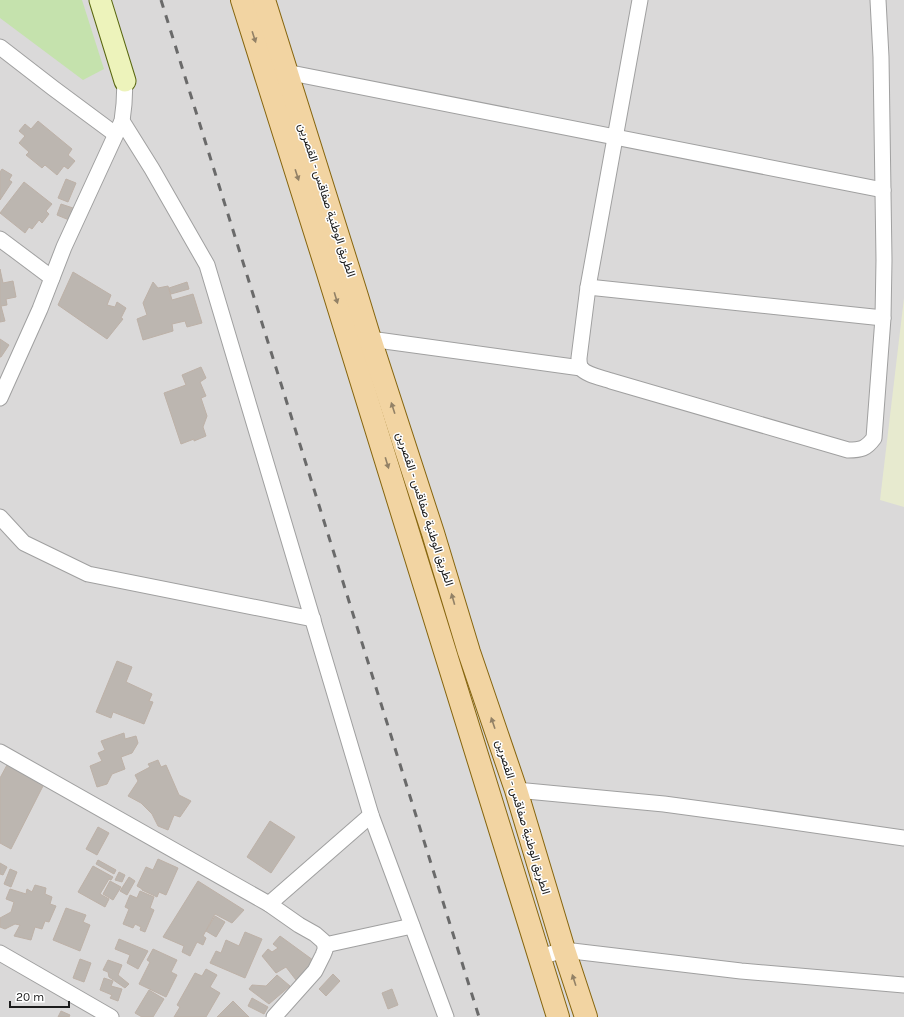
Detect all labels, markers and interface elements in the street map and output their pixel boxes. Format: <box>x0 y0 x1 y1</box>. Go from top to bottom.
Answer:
one-way arrow <box>251 32 257 44</box>
street label: الطريق الوطنية صفاقس - القصرين <box>295 121 359 279</box>
one-way arrow <box>294 169 300 181</box>
one-way arrow <box>333 293 339 305</box>
one-way arrow <box>389 402 395 414</box>
street label: الطريق الوطنية صفاقس - القصرين <box>393 430 457 588</box>
one-way arrow <box>384 457 390 469</box>
one-way arrow <box>450 592 456 604</box>
one-way arrow <box>490 716 496 728</box>
street label: الطريق الوطنية صفاقس - القصرين <box>492 738 553 896</box>
one-way arrow <box>571 974 577 986</box>
scale bar <box>10 983 69 1009</box>
text: 20 m <box>16 990 44 1004</box>

